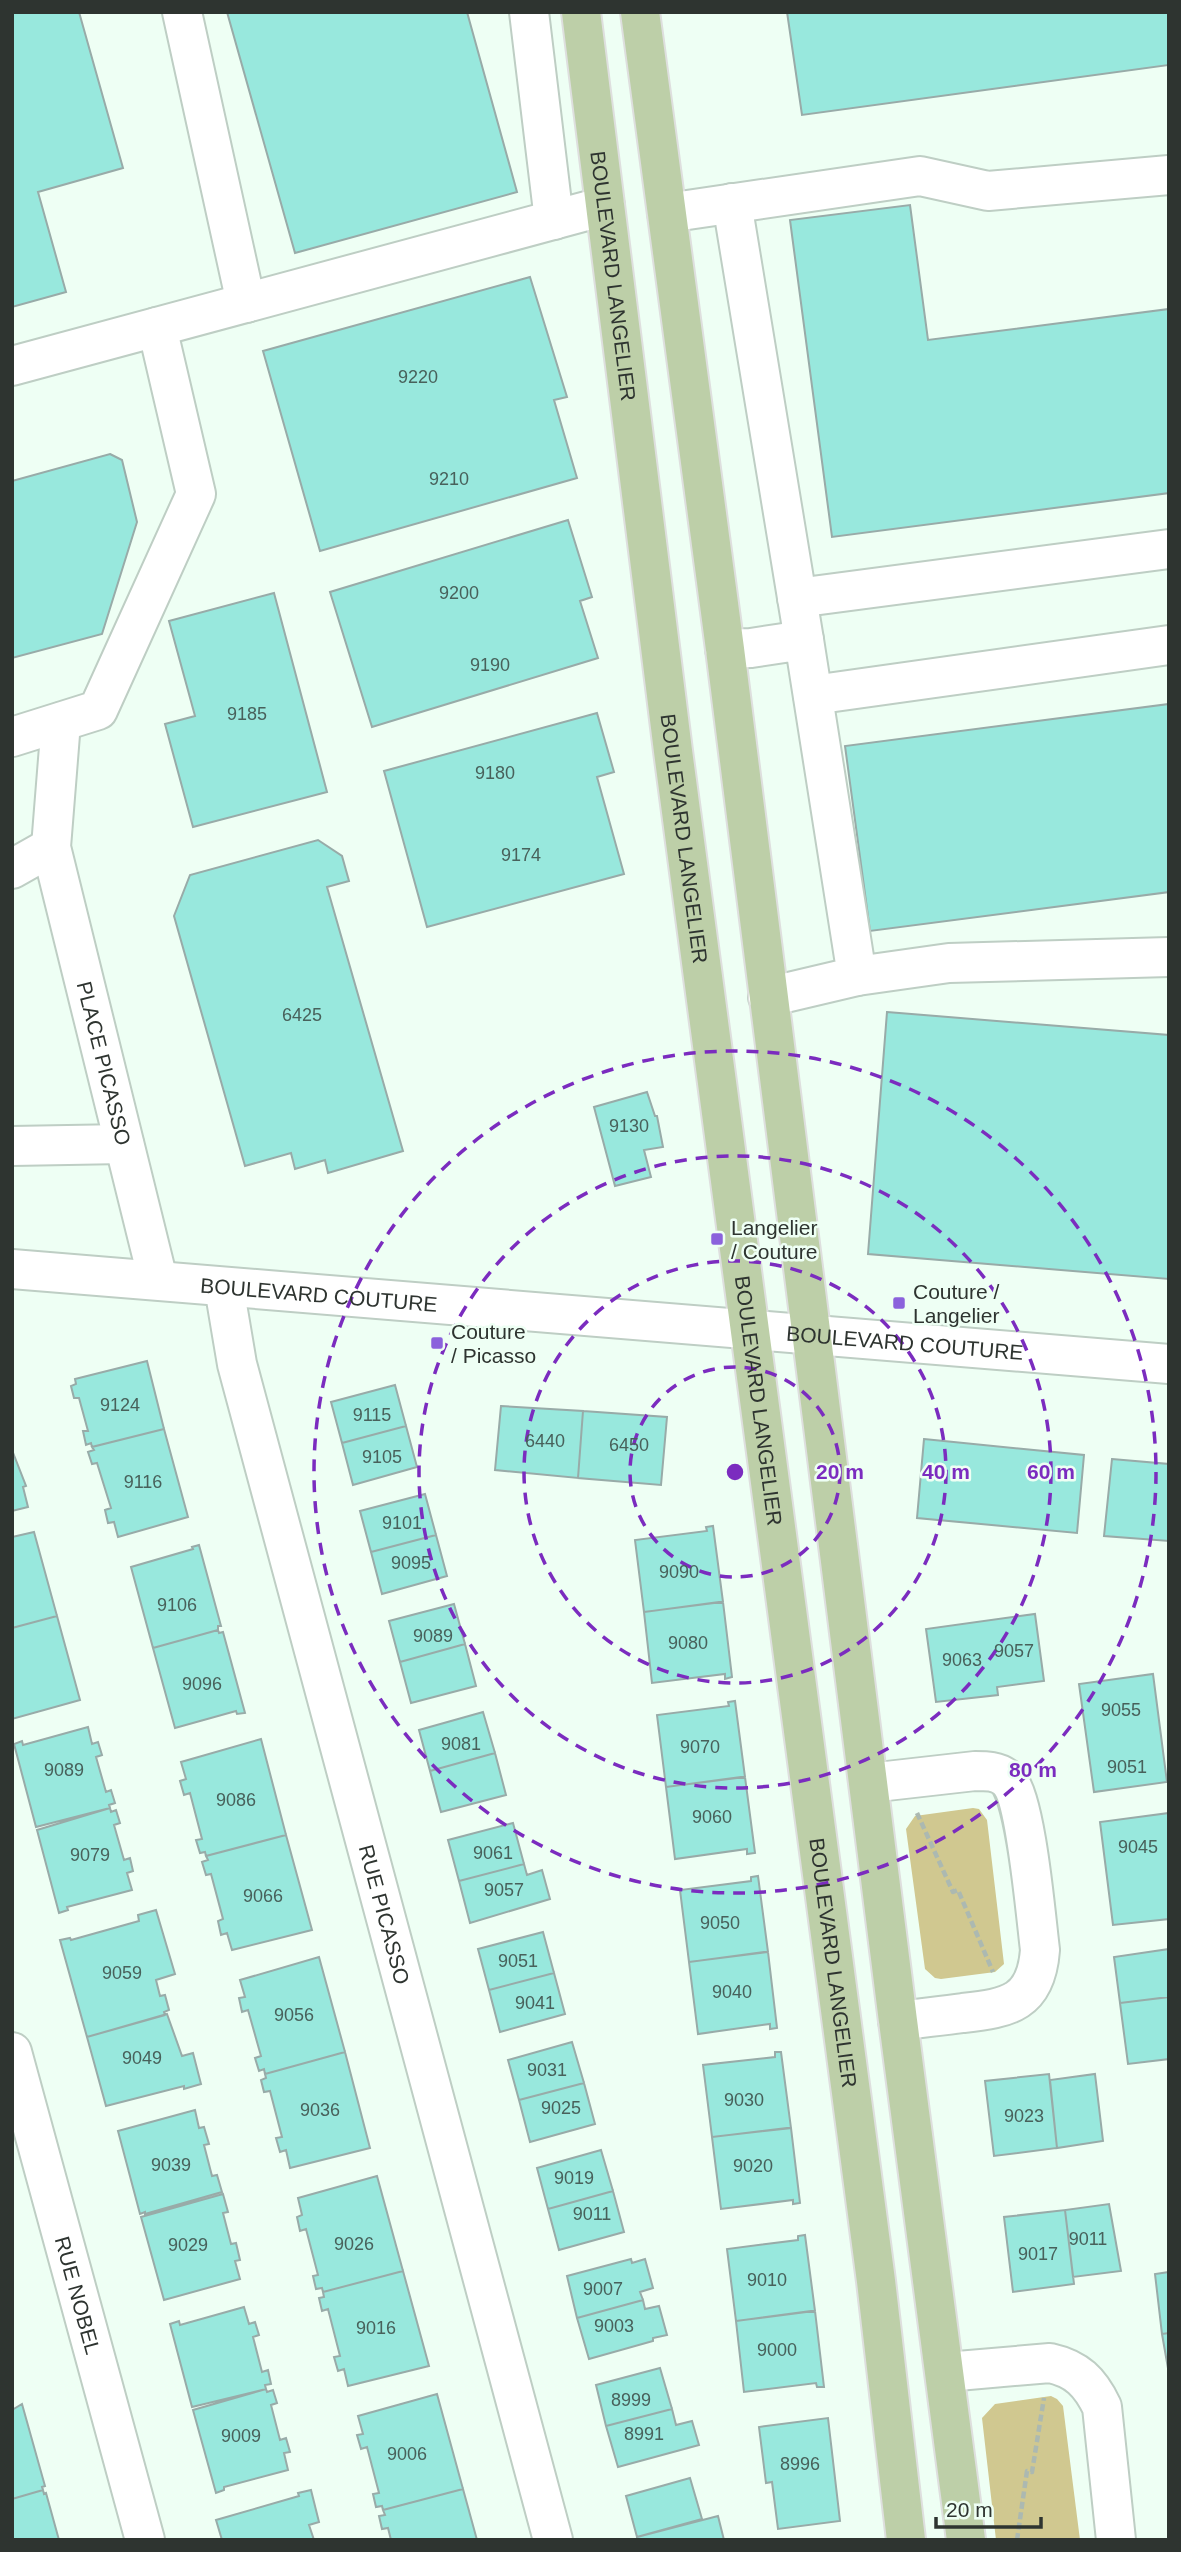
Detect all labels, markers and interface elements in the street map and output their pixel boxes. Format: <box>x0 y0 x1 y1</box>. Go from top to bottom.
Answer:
street label: BOULEVARD LANGELIER <box>587 150 641 402</box>
house number: 9220 <box>398 367 438 387</box>
house number: 9210 <box>429 469 469 489</box>
house number: 9200 <box>439 583 479 603</box>
house number: 9190 <box>470 655 510 675</box>
house number: 9185 <box>227 704 267 724</box>
street label: BOULEVARD LANGELIER <box>657 712 713 965</box>
house number: 9180 <box>475 763 515 783</box>
house number: 9174 <box>501 845 541 865</box>
street label: PLACE PICASSO <box>73 979 136 1147</box>
house number: 6425 <box>282 1005 322 1025</box>
house number: 9130 <box>609 1116 649 1136</box>
place label: Langelier / Couture <box>731 1216 817 1263</box>
marker: Langelier / Couture <box>709 1231 725 1247</box>
street label: BOULEVARD COUTURE <box>200 1273 438 1315</box>
street label: BOULEVARD LANGELIER <box>731 1274 787 1527</box>
place label: Couture / Langelier <box>913 1280 1000 1327</box>
marker: Couture / Langelier <box>891 1295 907 1311</box>
place label: Couture / Picasso <box>451 1320 536 1367</box>
street label: BOULEVARD COUTURE <box>786 1321 1024 1364</box>
marker: Couture / Picasso <box>429 1335 445 1351</box>
house number: 9124 <box>100 1395 140 1415</box>
house number: 9115 <box>353 1405 391 1425</box>
house number: 6440 <box>525 1431 565 1451</box>
house number: 6450 <box>609 1435 649 1455</box>
house number: 9105 <box>362 1447 402 1467</box>
centre of rings <box>723 1460 747 1484</box>
text: 20 m <box>816 1460 864 1483</box>
text: 40 m <box>922 1460 970 1483</box>
text: 60 m <box>1027 1460 1075 1483</box>
house number: 9116 <box>124 1472 162 1492</box>
house number: 9101 <box>382 1513 422 1533</box>
house number: 9095 <box>391 1553 431 1573</box>
house number: 9090 <box>659 1562 699 1582</box>
house number: 9106 <box>157 1595 197 1615</box>
house number: 9089 <box>413 1626 453 1646</box>
house number: 9080 <box>668 1633 708 1653</box>
house number: 9057 <box>994 1641 1034 1661</box>
house number: 9063 <box>942 1650 982 1670</box>
house number: 9096 <box>182 1674 222 1694</box>
house number: 9055 <box>1101 1700 1141 1720</box>
house number: 9081 <box>441 1734 481 1754</box>
house number: 9070 <box>680 1737 720 1757</box>
house number: 9051 <box>1107 1757 1147 1777</box>
text: 80 m <box>1009 1758 1057 1781</box>
house number: 9089 <box>44 1760 84 1780</box>
house number: 9086 <box>216 1790 256 1810</box>
house number: 9060 <box>692 1807 732 1827</box>
street label: BOULEVARD LANGELIER <box>806 1836 862 2089</box>
house number: 9045 <box>1118 1837 1158 1857</box>
street label: RUE PICASSO <box>355 1842 415 1987</box>
house number: 9061 <box>473 1843 513 1863</box>
house number: 9079 <box>70 1845 110 1865</box>
house number: 9057 <box>484 1880 524 1900</box>
house number: 9066 <box>243 1886 283 1906</box>
house number: 9050 <box>700 1913 740 1933</box>
house number: 9051 <box>498 1951 538 1971</box>
house number: 9059 <box>102 1963 142 1983</box>
house number: 9040 <box>712 1982 752 2002</box>
house number: 9041 <box>515 1993 555 2013</box>
house number: 9056 <box>274 2005 314 2025</box>
house number: 9049 <box>122 2048 162 2068</box>
house number: 9031 <box>527 2060 567 2080</box>
house number: 9030 <box>724 2090 764 2110</box>
house number: 9025 <box>541 2098 581 2118</box>
house number: 9036 <box>300 2100 340 2120</box>
house number: 9023 <box>1004 2106 1044 2126</box>
house number: 9039 <box>151 2155 191 2175</box>
house number: 9020 <box>733 2156 773 2176</box>
house number: 9019 <box>554 2168 594 2188</box>
house number: 9011 <box>573 2204 611 2224</box>
house number: 9011 <box>1069 2229 1107 2249</box>
street label: RUE NOBEL <box>51 2234 105 2357</box>
house number: 9026 <box>334 2234 374 2254</box>
house number: 9029 <box>168 2235 208 2255</box>
house number: 9017 <box>1018 2244 1058 2264</box>
house number: 9010 <box>747 2270 787 2290</box>
house number: 9007 <box>583 2279 623 2299</box>
house number: 9003 <box>594 2316 634 2336</box>
house number: 9016 <box>356 2318 396 2338</box>
house number: 9000 <box>757 2340 797 2360</box>
house number: 8999 <box>611 2390 651 2410</box>
house number: 8991 <box>624 2424 664 2444</box>
house number: 9009 <box>221 2426 261 2446</box>
house number: 9006 <box>387 2444 427 2464</box>
house number: 8996 <box>780 2454 820 2474</box>
scale bar <box>936 2486 1041 2530</box>
text: 20 m <box>946 2498 993 2521</box>

